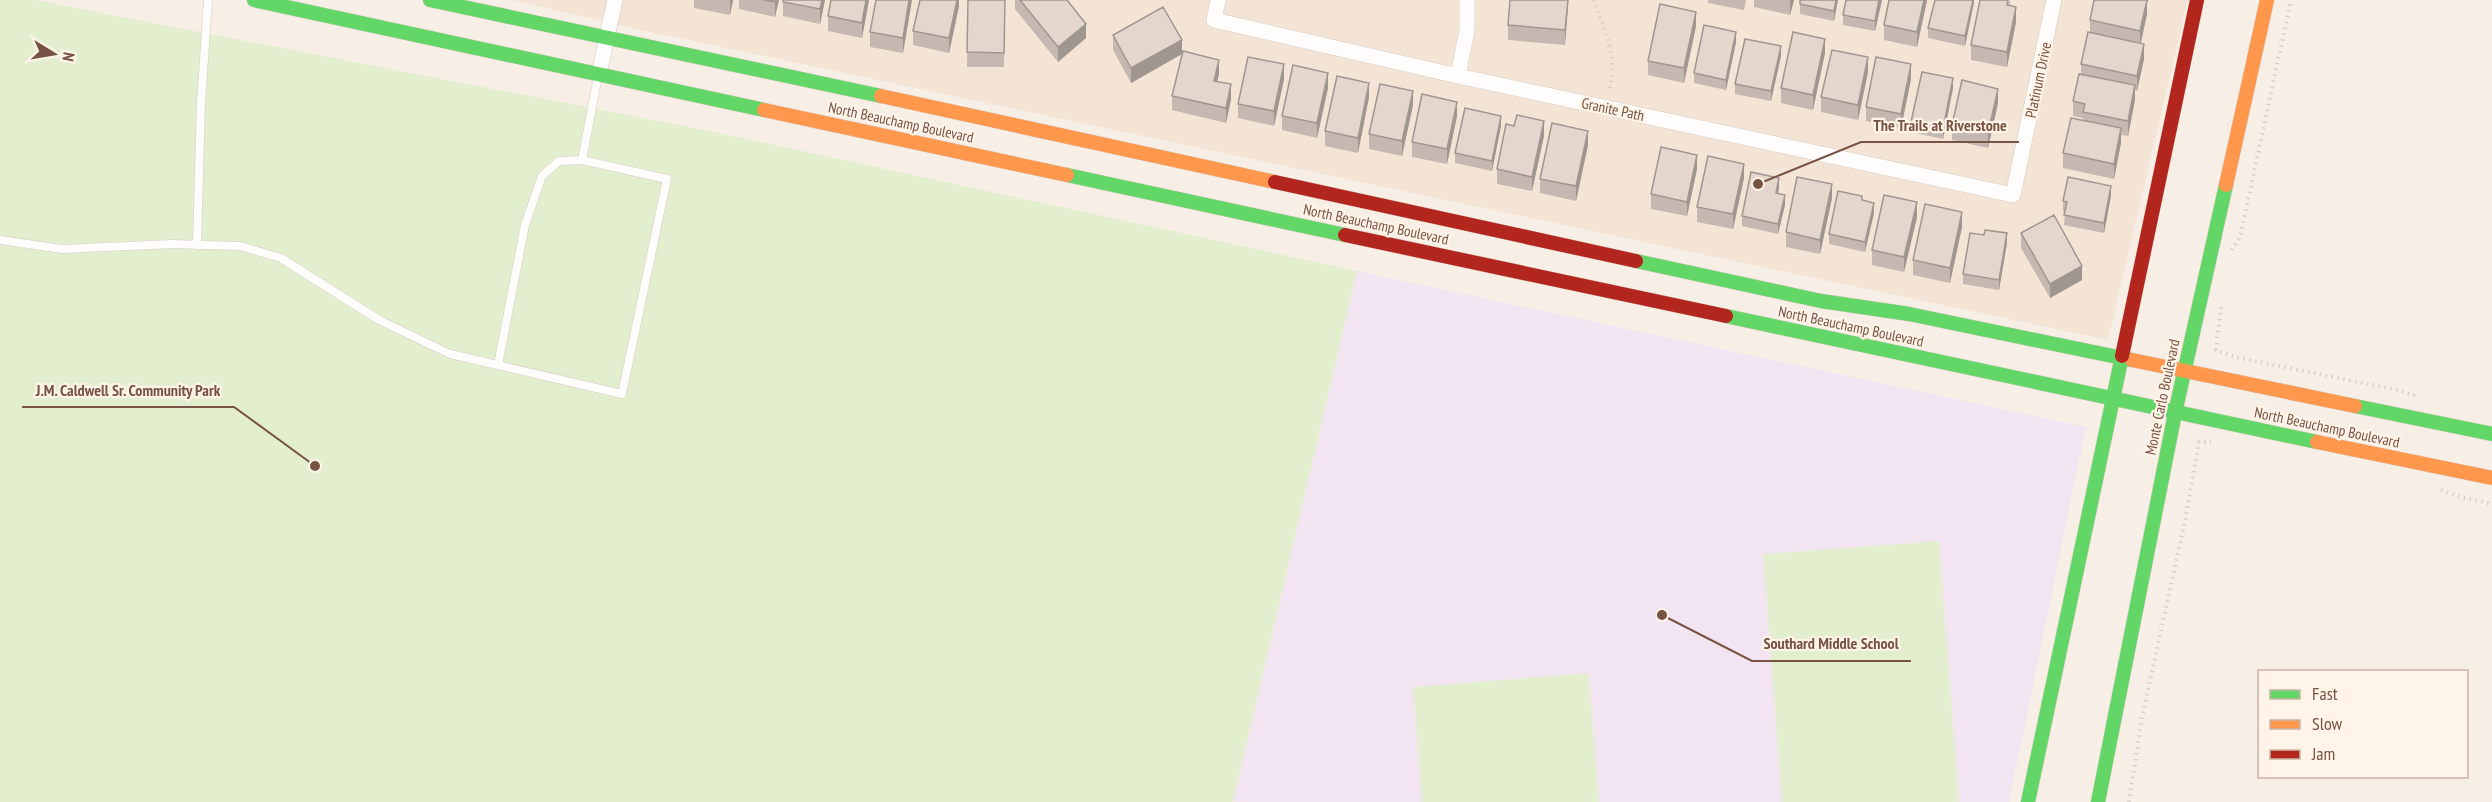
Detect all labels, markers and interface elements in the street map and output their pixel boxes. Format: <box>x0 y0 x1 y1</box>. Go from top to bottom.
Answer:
north arrow <box>24 24 84 84</box>
street label: Platinum Drive <box>2021 40 2055 120</box>
text: N <box>58 51 79 63</box>
street label: Granite Path <box>1580 93 1646 125</box>
street label: North Beauchamp Boulevard <box>827 97 975 147</box>
callout: The Trails at Riverstone <box>1861 108 2019 142</box>
text: The Trails at Riverstone <box>1873 115 2007 135</box>
street label: North Beauchamp Boulevard <box>1302 199 1450 249</box>
street label: North Beauchamp Boulevard <box>1777 301 1925 351</box>
street label: Monte Carlo Boulevard <box>2140 337 2184 457</box>
callout: J.M. Caldwell Sr. Community Park <box>22 373 234 407</box>
text: J.M. Caldwell Sr. Community Park <box>35 380 221 400</box>
street label: North Beauchamp Boulevard <box>2253 402 2401 452</box>
callout: Southard Middle School <box>1752 627 1911 661</box>
text: Southard Middle School <box>1763 633 1899 653</box>
legend <box>2258 670 2468 778</box>
text: Fast <box>2312 682 2338 705</box>
text: Slow <box>2312 712 2343 735</box>
text: Jam <box>2311 742 2335 765</box>

